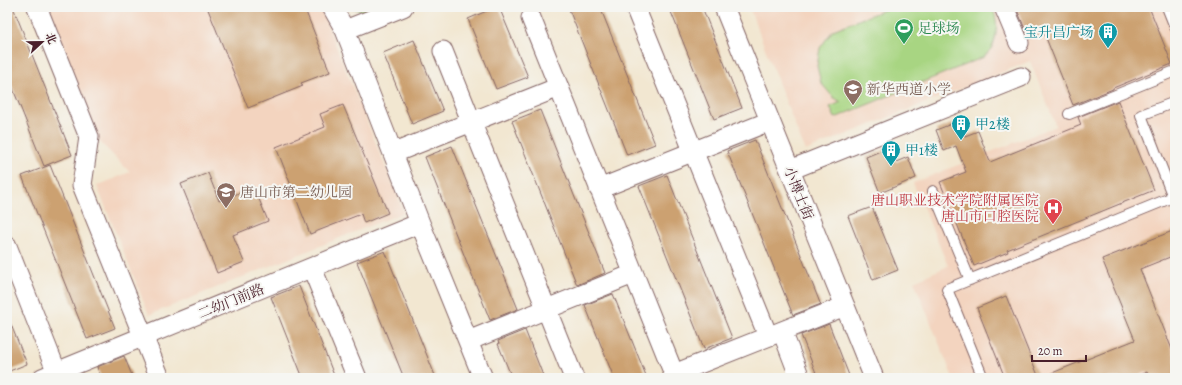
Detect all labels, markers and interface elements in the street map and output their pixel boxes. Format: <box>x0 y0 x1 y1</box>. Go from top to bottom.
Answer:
sports icon: 足球场 <box>893 17 915 45</box>
place label: 足球场 <box>918 19 960 38</box>
building icon: 宝升昌广场 <box>1097 21 1119 49</box>
north arrow <box>22 22 62 62</box>
place label: 宝升昌广场 <box>1024 23 1094 42</box>
text: 北 <box>42 31 60 46</box>
school or university icon: 新华西道小学 <box>842 78 864 106</box>
place label: 新华西道小学 <box>867 80 951 99</box>
building icon: 甲2楼 <box>950 113 972 141</box>
place label: 甲2楼 <box>975 115 1010 134</box>
building icon: 甲1楼 <box>880 139 902 167</box>
place label: 甲1楼 <box>905 141 938 160</box>
street label: 小博士街 <box>779 164 818 223</box>
school or university icon: 唐山市第二幼儿园 <box>215 181 237 209</box>
place label: 唐山市第二幼儿园 <box>240 183 352 202</box>
place label: 唐山职业技术学院附属医院 唐山市口腔医院 <box>871 191 1039 226</box>
hospital icon: 唐山职业技术学院附属医院 唐山市口腔医院 <box>1042 197 1064 225</box>
street label: 二幼门前路 <box>195 280 267 323</box>
scale bar <box>1032 337 1086 363</box>
text: 20 m <box>1038 343 1062 359</box>

